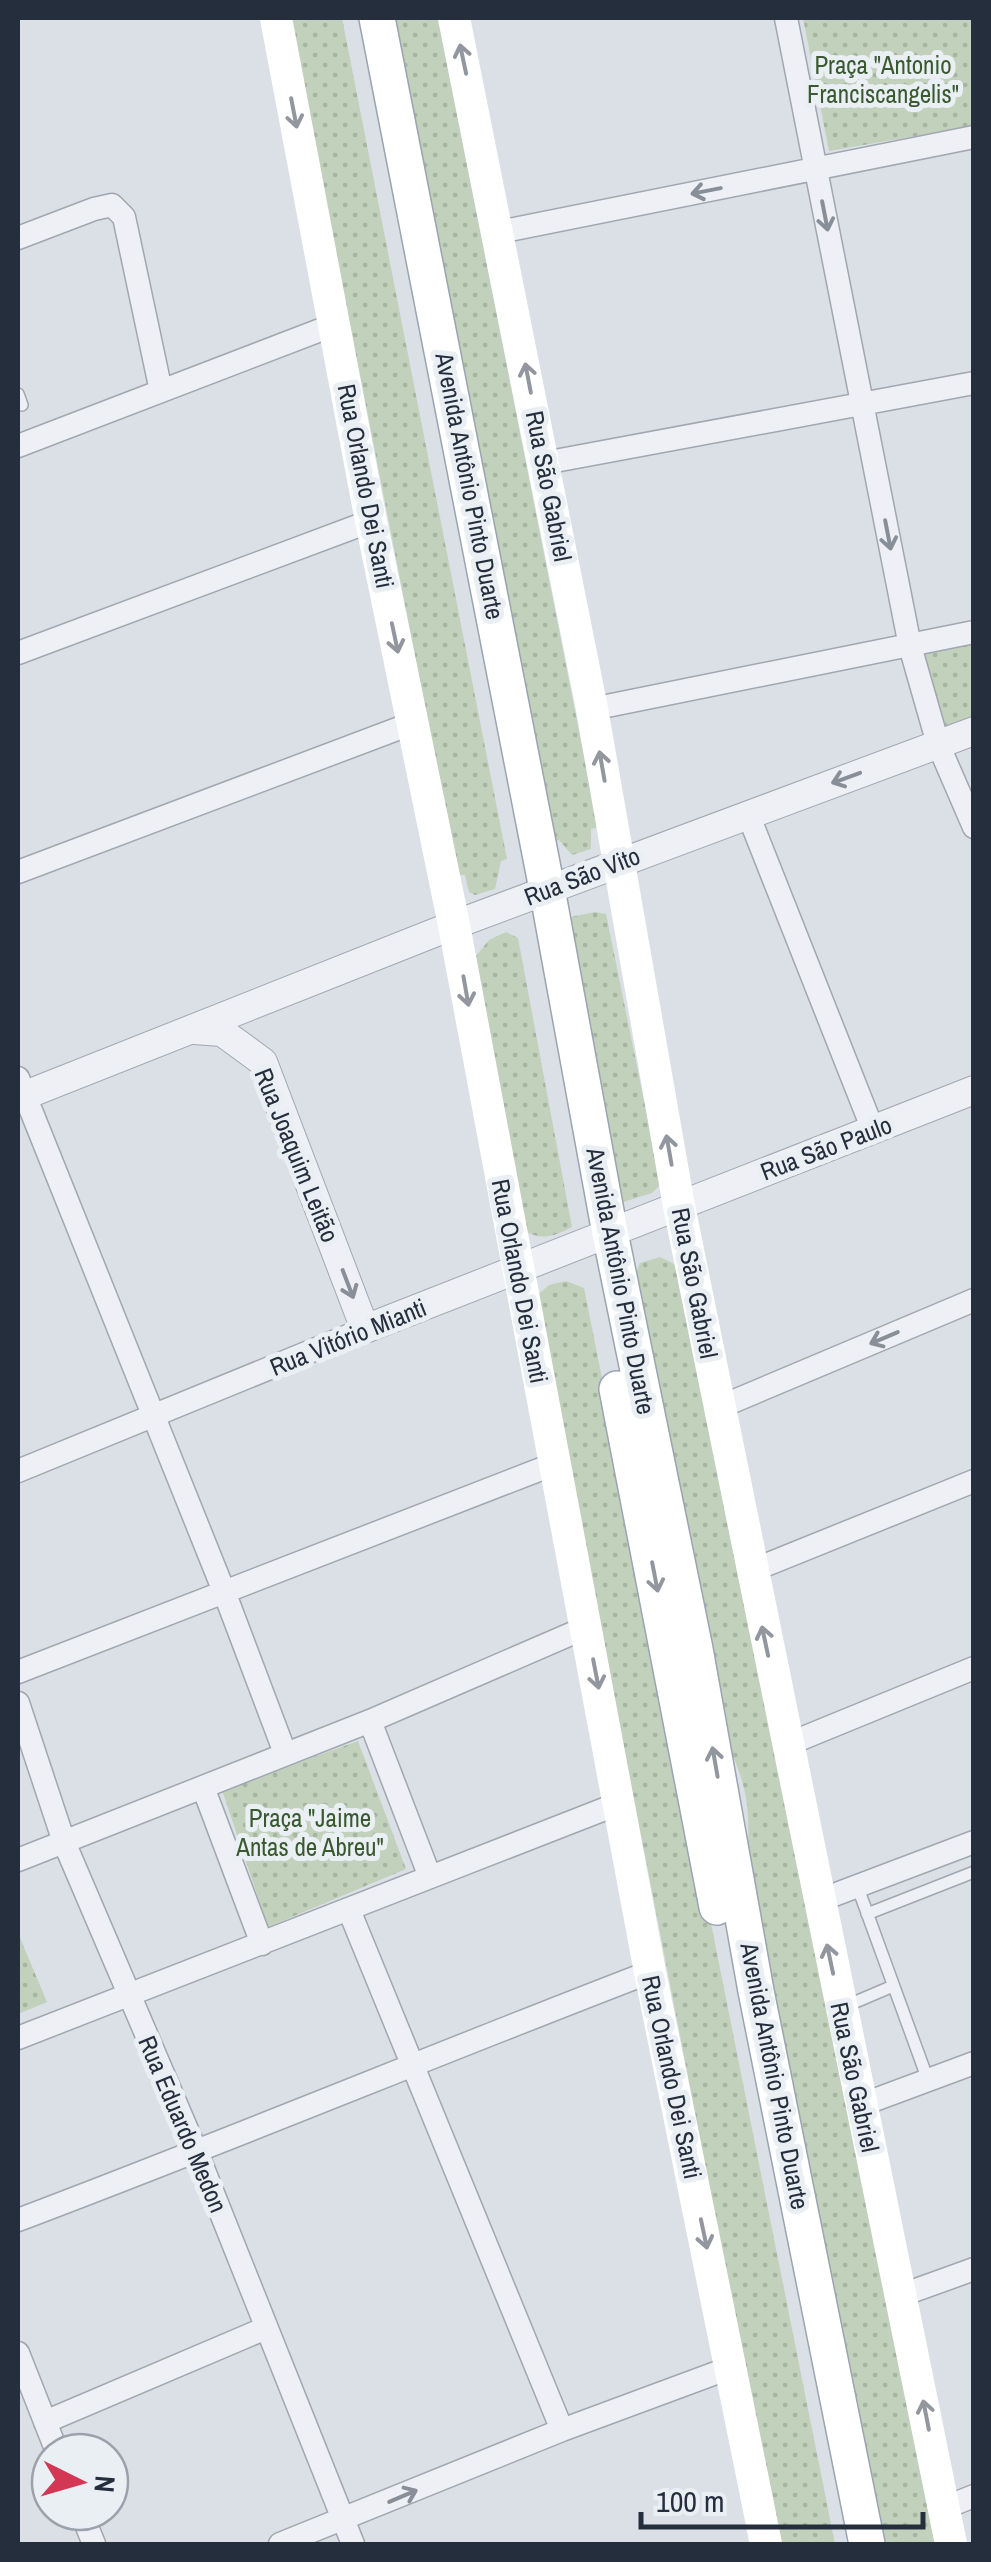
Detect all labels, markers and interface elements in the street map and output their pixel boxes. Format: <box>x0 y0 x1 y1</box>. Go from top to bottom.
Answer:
one-way arrow <box>453 44 472 76</box>
park label: Praça "Antonio Franciscangelis" <box>807 48 959 111</box>
one-way arrow <box>286 96 305 128</box>
one-way arrow <box>691 182 723 201</box>
one-way arrow <box>817 199 836 231</box>
street label: Avenida Antônio Pinto Duarte <box>427 349 513 622</box>
one-way arrow <box>517 363 536 395</box>
street label: Rua Orlando Dei Santi <box>330 381 402 591</box>
street label: Rua São Gabriel <box>518 408 580 564</box>
one-way arrow <box>879 518 898 550</box>
one-way arrow <box>387 622 406 654</box>
one-way arrow <box>592 750 611 783</box>
one-way arrow <box>832 770 862 788</box>
street label: Rua São Vito <box>519 838 645 914</box>
one-way arrow <box>457 975 476 1007</box>
street label: Rua Joaquim Leitão <box>247 1063 347 1247</box>
street label: Rua São Paulo <box>756 1107 896 1189</box>
one-way arrow <box>659 1135 678 1167</box>
street label: Avenida Antônio Pinto Duarte <box>578 1144 664 1417</box>
street label: Rua Orlando Dei Santi <box>484 1176 556 1386</box>
street label: Rua São Gabriel <box>664 1205 726 1361</box>
one-way arrow <box>340 1268 358 1298</box>
street label: Rua Vitório Mianti <box>265 1290 431 1384</box>
one-way arrow <box>869 1330 900 1348</box>
one-way arrow <box>646 1561 665 1593</box>
one-way arrow <box>755 1626 774 1658</box>
one-way arrow <box>587 1657 606 1690</box>
one-way arrow <box>705 1746 724 1778</box>
park label: Praça "Jaime Antas de Abreu" <box>235 1801 384 1864</box>
street label: Avenida Antônio Pinto Duarte <box>732 1939 818 2212</box>
one-way arrow <box>819 1944 838 1976</box>
street label: Rua Orlando Dei Santi <box>634 1972 710 2182</box>
street label: Rua São Gabriel <box>822 1999 888 2155</box>
street label: Rua Eduardo Medon <box>130 2030 236 2218</box>
one-way arrow <box>696 2217 715 2249</box>
one-way arrow <box>915 2399 934 2431</box>
north arrow <box>30 2432 130 2532</box>
scale bar <box>641 2467 924 2529</box>
text: N <box>85 2474 125 2494</box>
text: 100 m <box>656 2481 724 2521</box>
one-way arrow <box>387 2486 418 2504</box>

